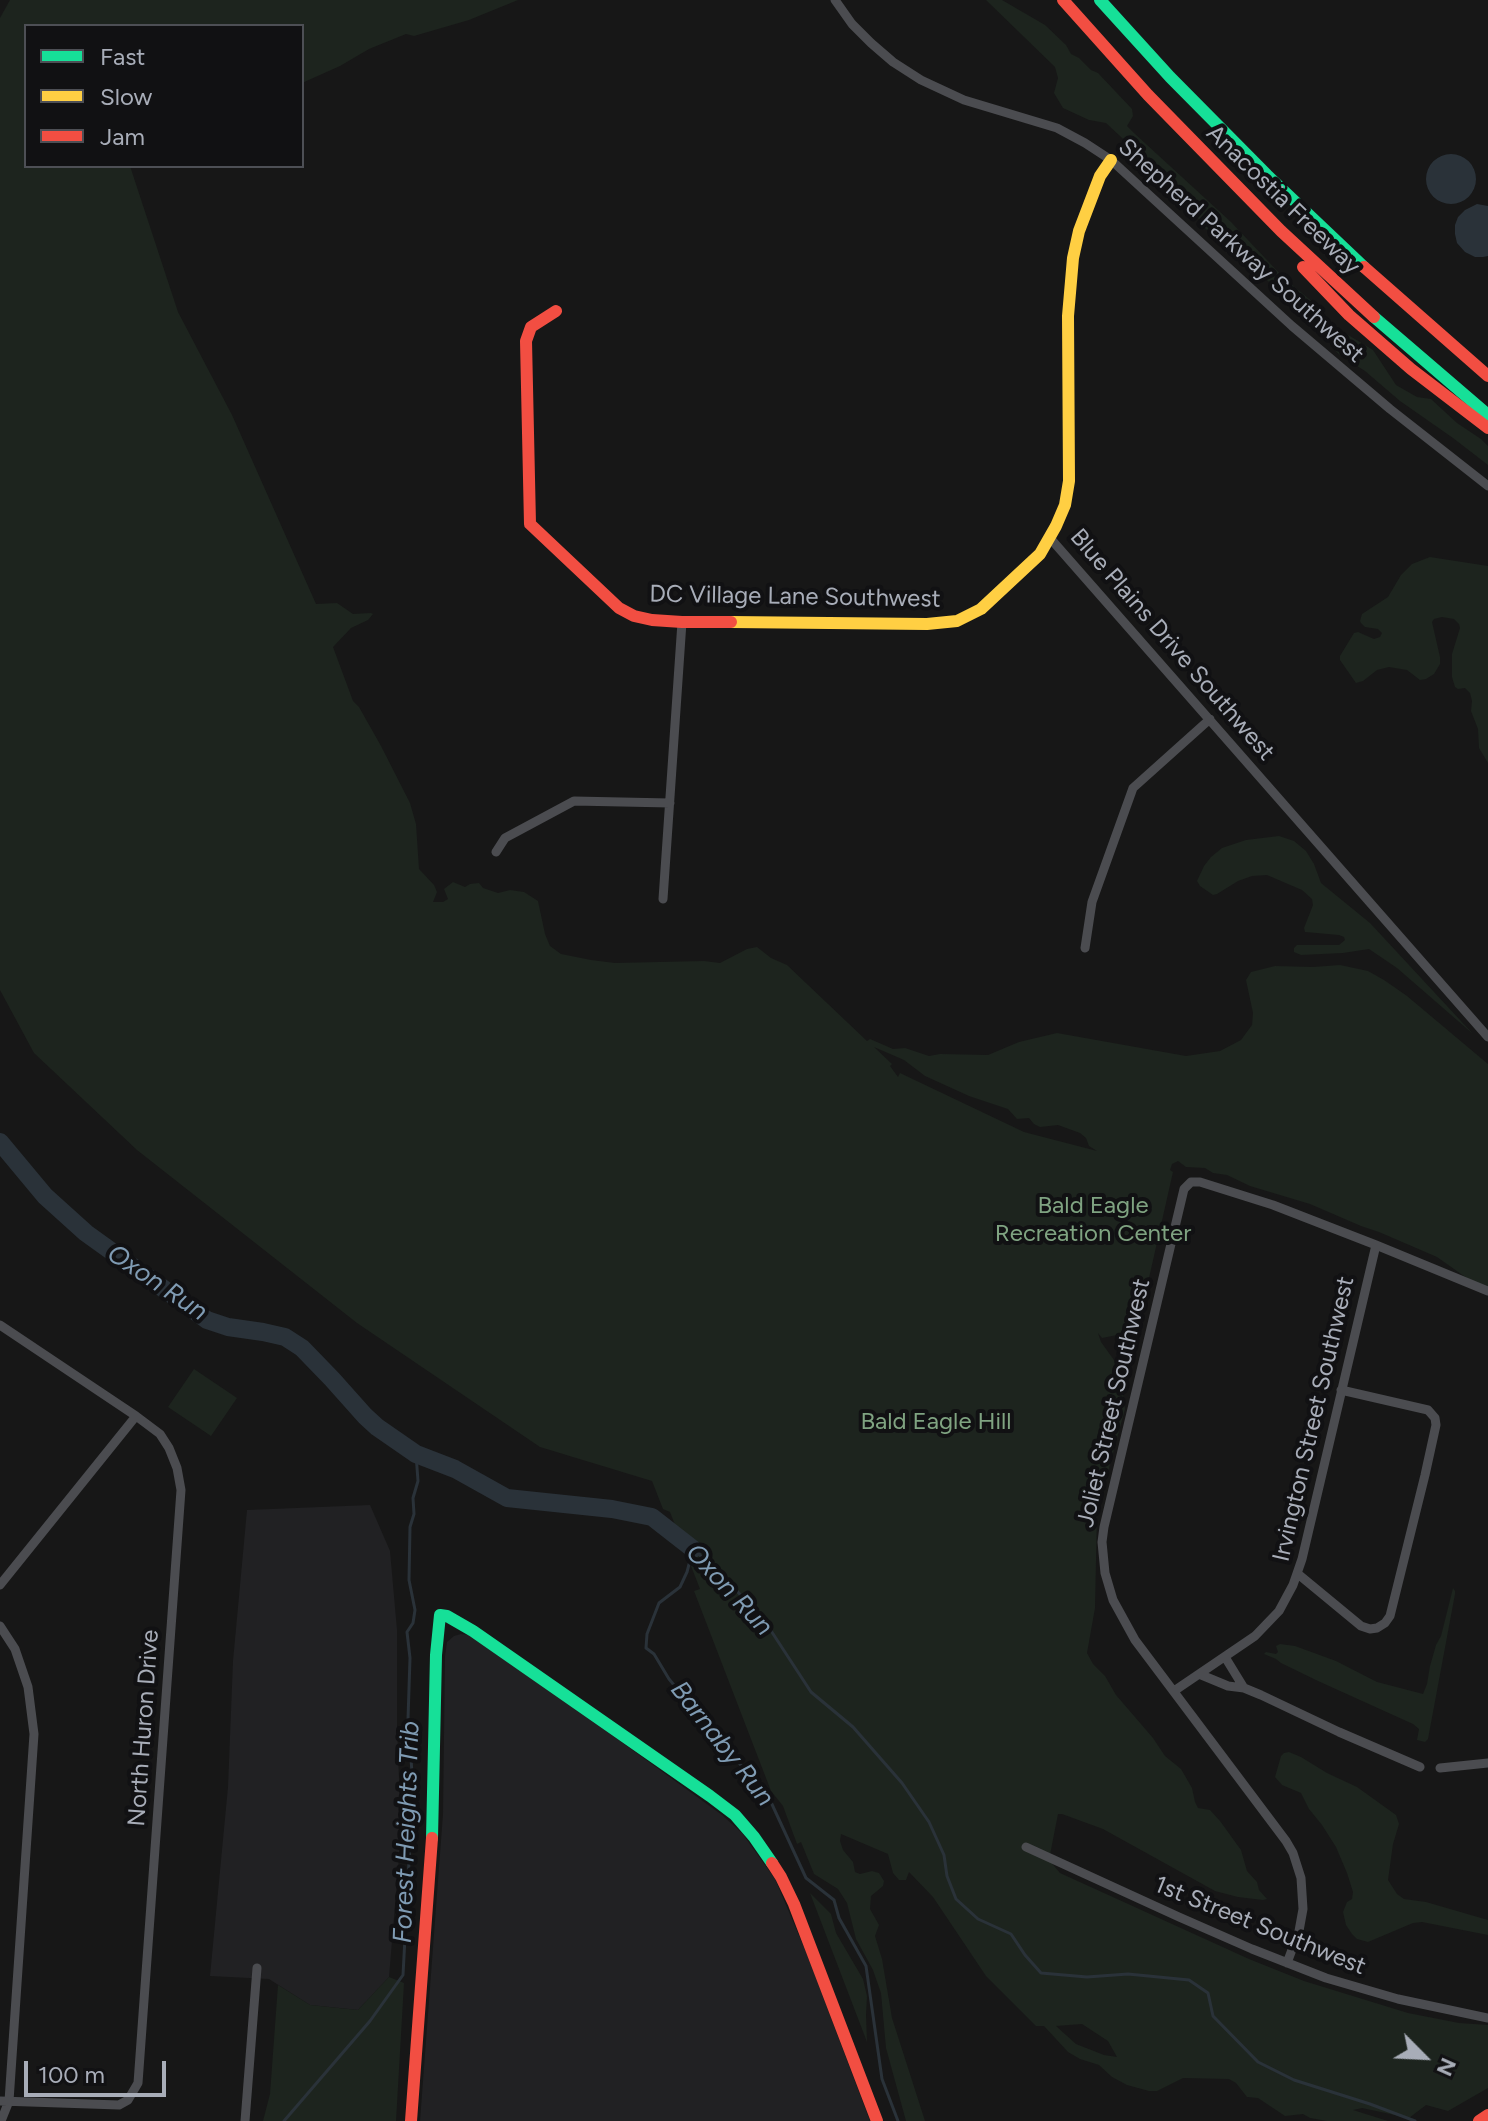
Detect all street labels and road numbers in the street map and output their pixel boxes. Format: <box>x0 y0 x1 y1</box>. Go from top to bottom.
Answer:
street label: Anacostia Freeway <box>1200 119 1366 281</box>
street label: Shepherd Parkway Southwest <box>1112 133 1370 369</box>
street label: Blue Plains Drive Southwest <box>1064 523 1280 767</box>
street label: DC Village Lane Southwest <box>649 580 941 614</box>
street label: Irvington Street Southwest <box>1267 1274 1361 1564</box>
street label: Joliet Street Southwest <box>1071 1276 1157 1530</box>
street label: North Huron Drive <box>123 1629 165 1827</box>
street label: 1st Street Southwest <box>1150 1870 1370 1982</box>

